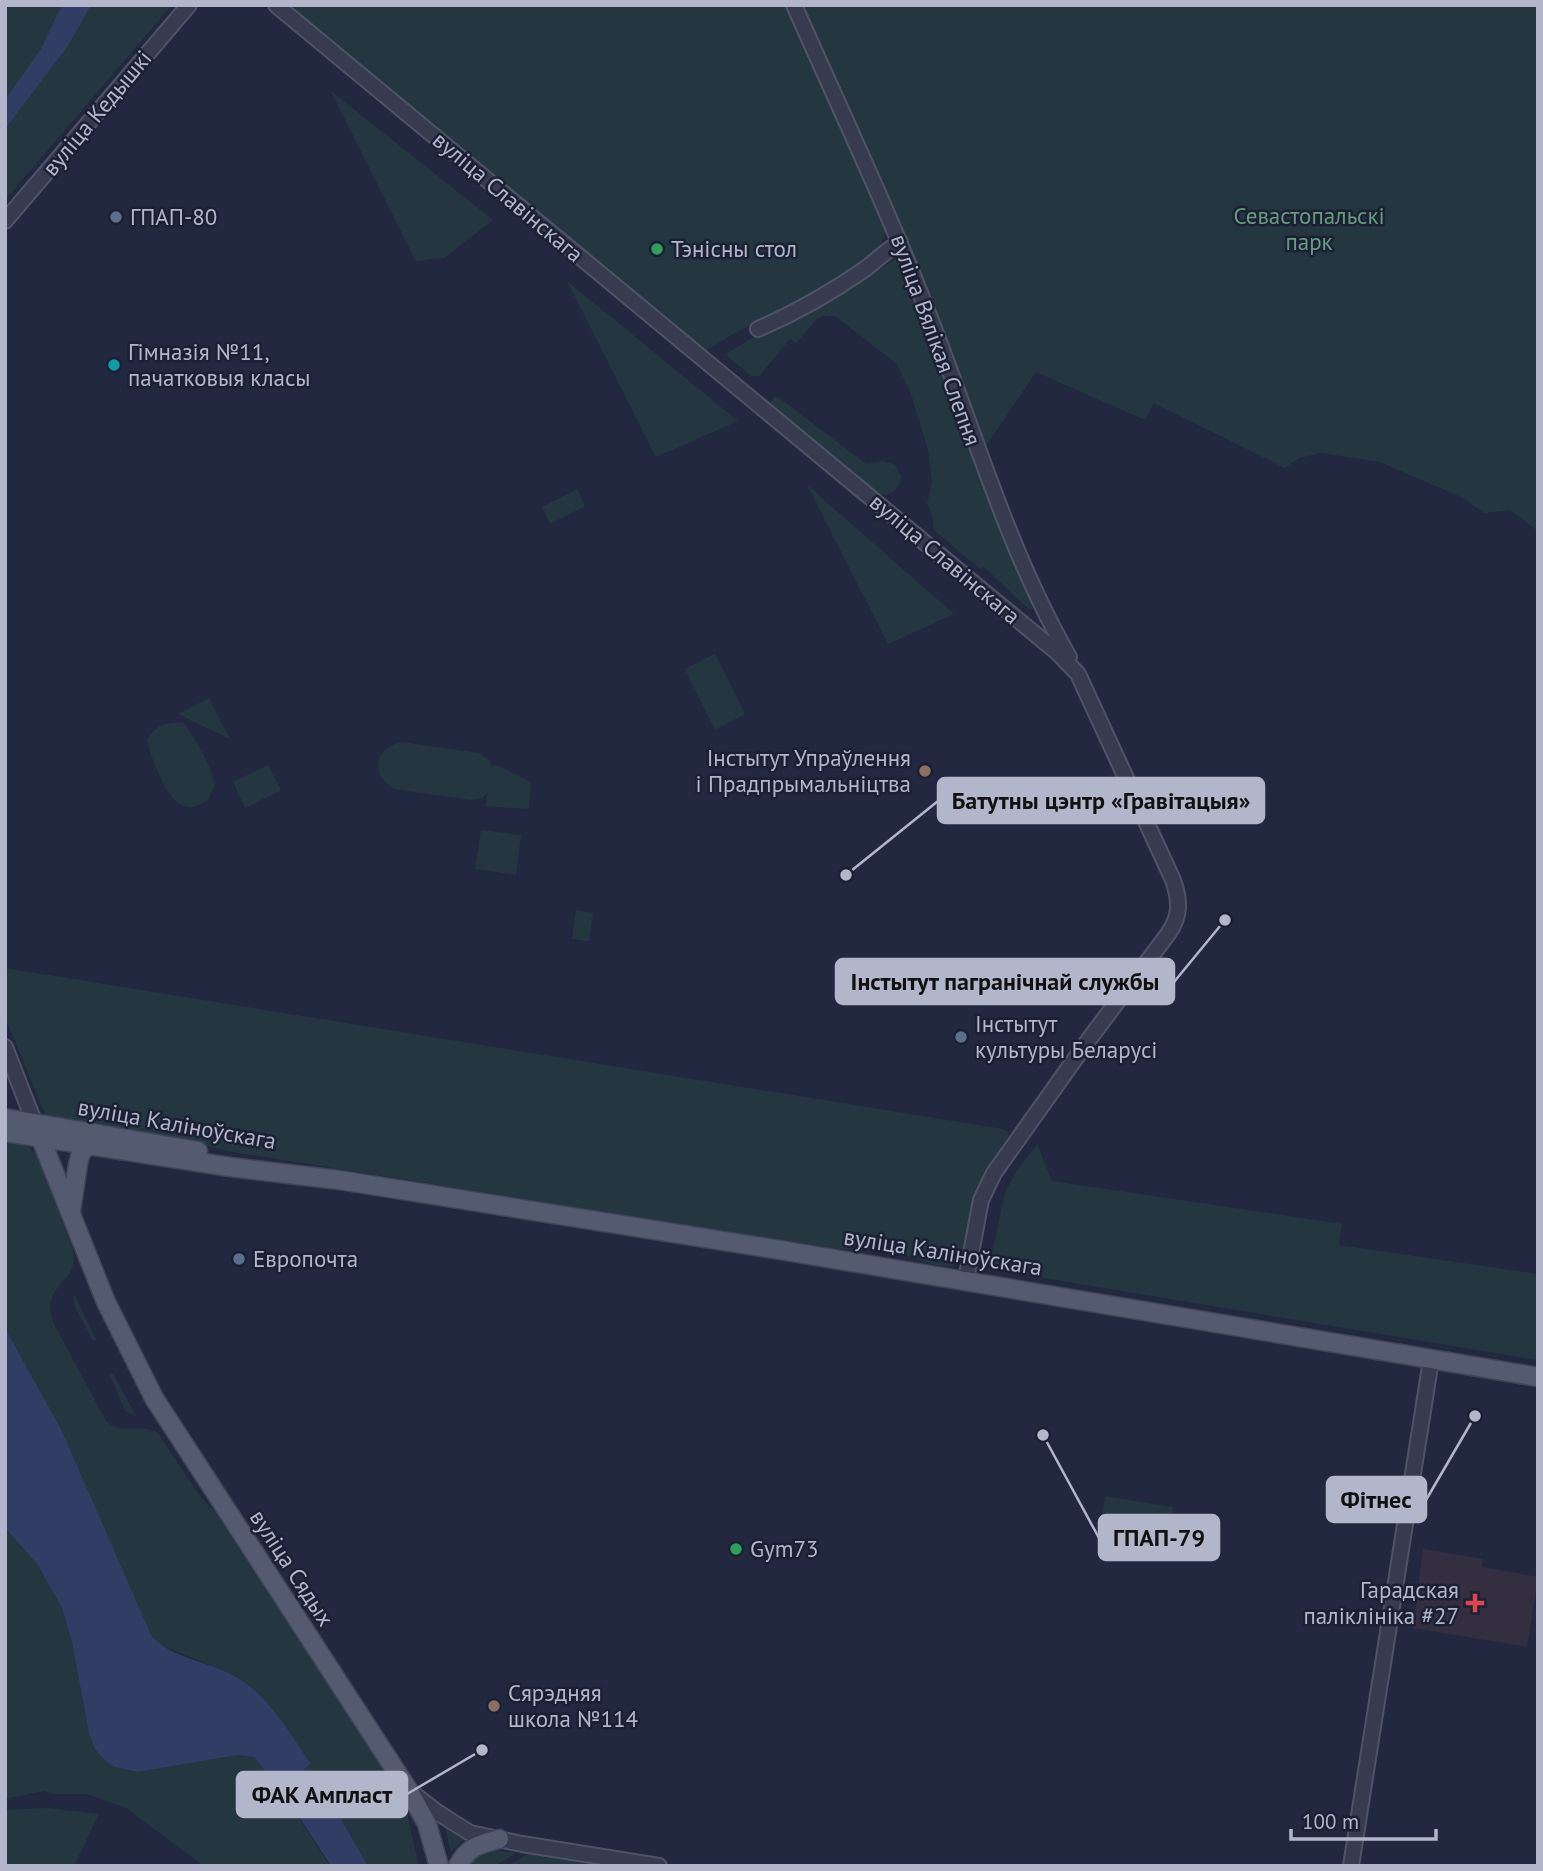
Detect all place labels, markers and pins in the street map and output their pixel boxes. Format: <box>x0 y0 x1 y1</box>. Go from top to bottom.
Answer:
place label: ГПАП-80 <box>130 202 217 231</box>
marker: ГПАП-80 <box>108 209 124 225</box>
place label: Тэнісны стол <box>671 234 797 263</box>
marker: Тэнісны стол <box>649 241 665 257</box>
place label: Гімназія №11, пачатковыя класы <box>128 337 311 392</box>
marker: Гімназія №11, пачатковыя класы <box>106 357 122 373</box>
place label: Інстытут Упраўлення і Прадпрымальніцтва <box>696 743 911 798</box>
marker: Інстытут Упраўлення і Прадпрымальніцтва <box>917 763 933 779</box>
callout: Батутны цэнтр «Гравітацыя» <box>938 778 1264 823</box>
callout: Інстытут пагранічнай службы <box>836 959 1174 1004</box>
place label: Інстытут культуры Беларусі <box>975 1009 1158 1064</box>
marker: Інстытут культуры Беларусі <box>953 1029 969 1045</box>
place label: Европочта <box>253 1244 358 1273</box>
marker: Европочта <box>231 1251 247 1267</box>
callout: Фітнес <box>1327 1477 1426 1522</box>
callout: ГПАП-79 <box>1099 1515 1219 1560</box>
place label: Gym73 <box>750 1534 819 1563</box>
marker: Gym73 <box>728 1541 744 1557</box>
place label: Гарадская паліклініка #27 <box>1303 1575 1459 1630</box>
marker: Гарадская паліклініка #27 <box>1465 1593 1485 1613</box>
place label: Сярэдняя школа №114 <box>508 1678 639 1733</box>
marker: Сярэдняя школа №114 <box>486 1698 502 1714</box>
callout: ФАК Ампласт <box>237 1772 407 1817</box>

